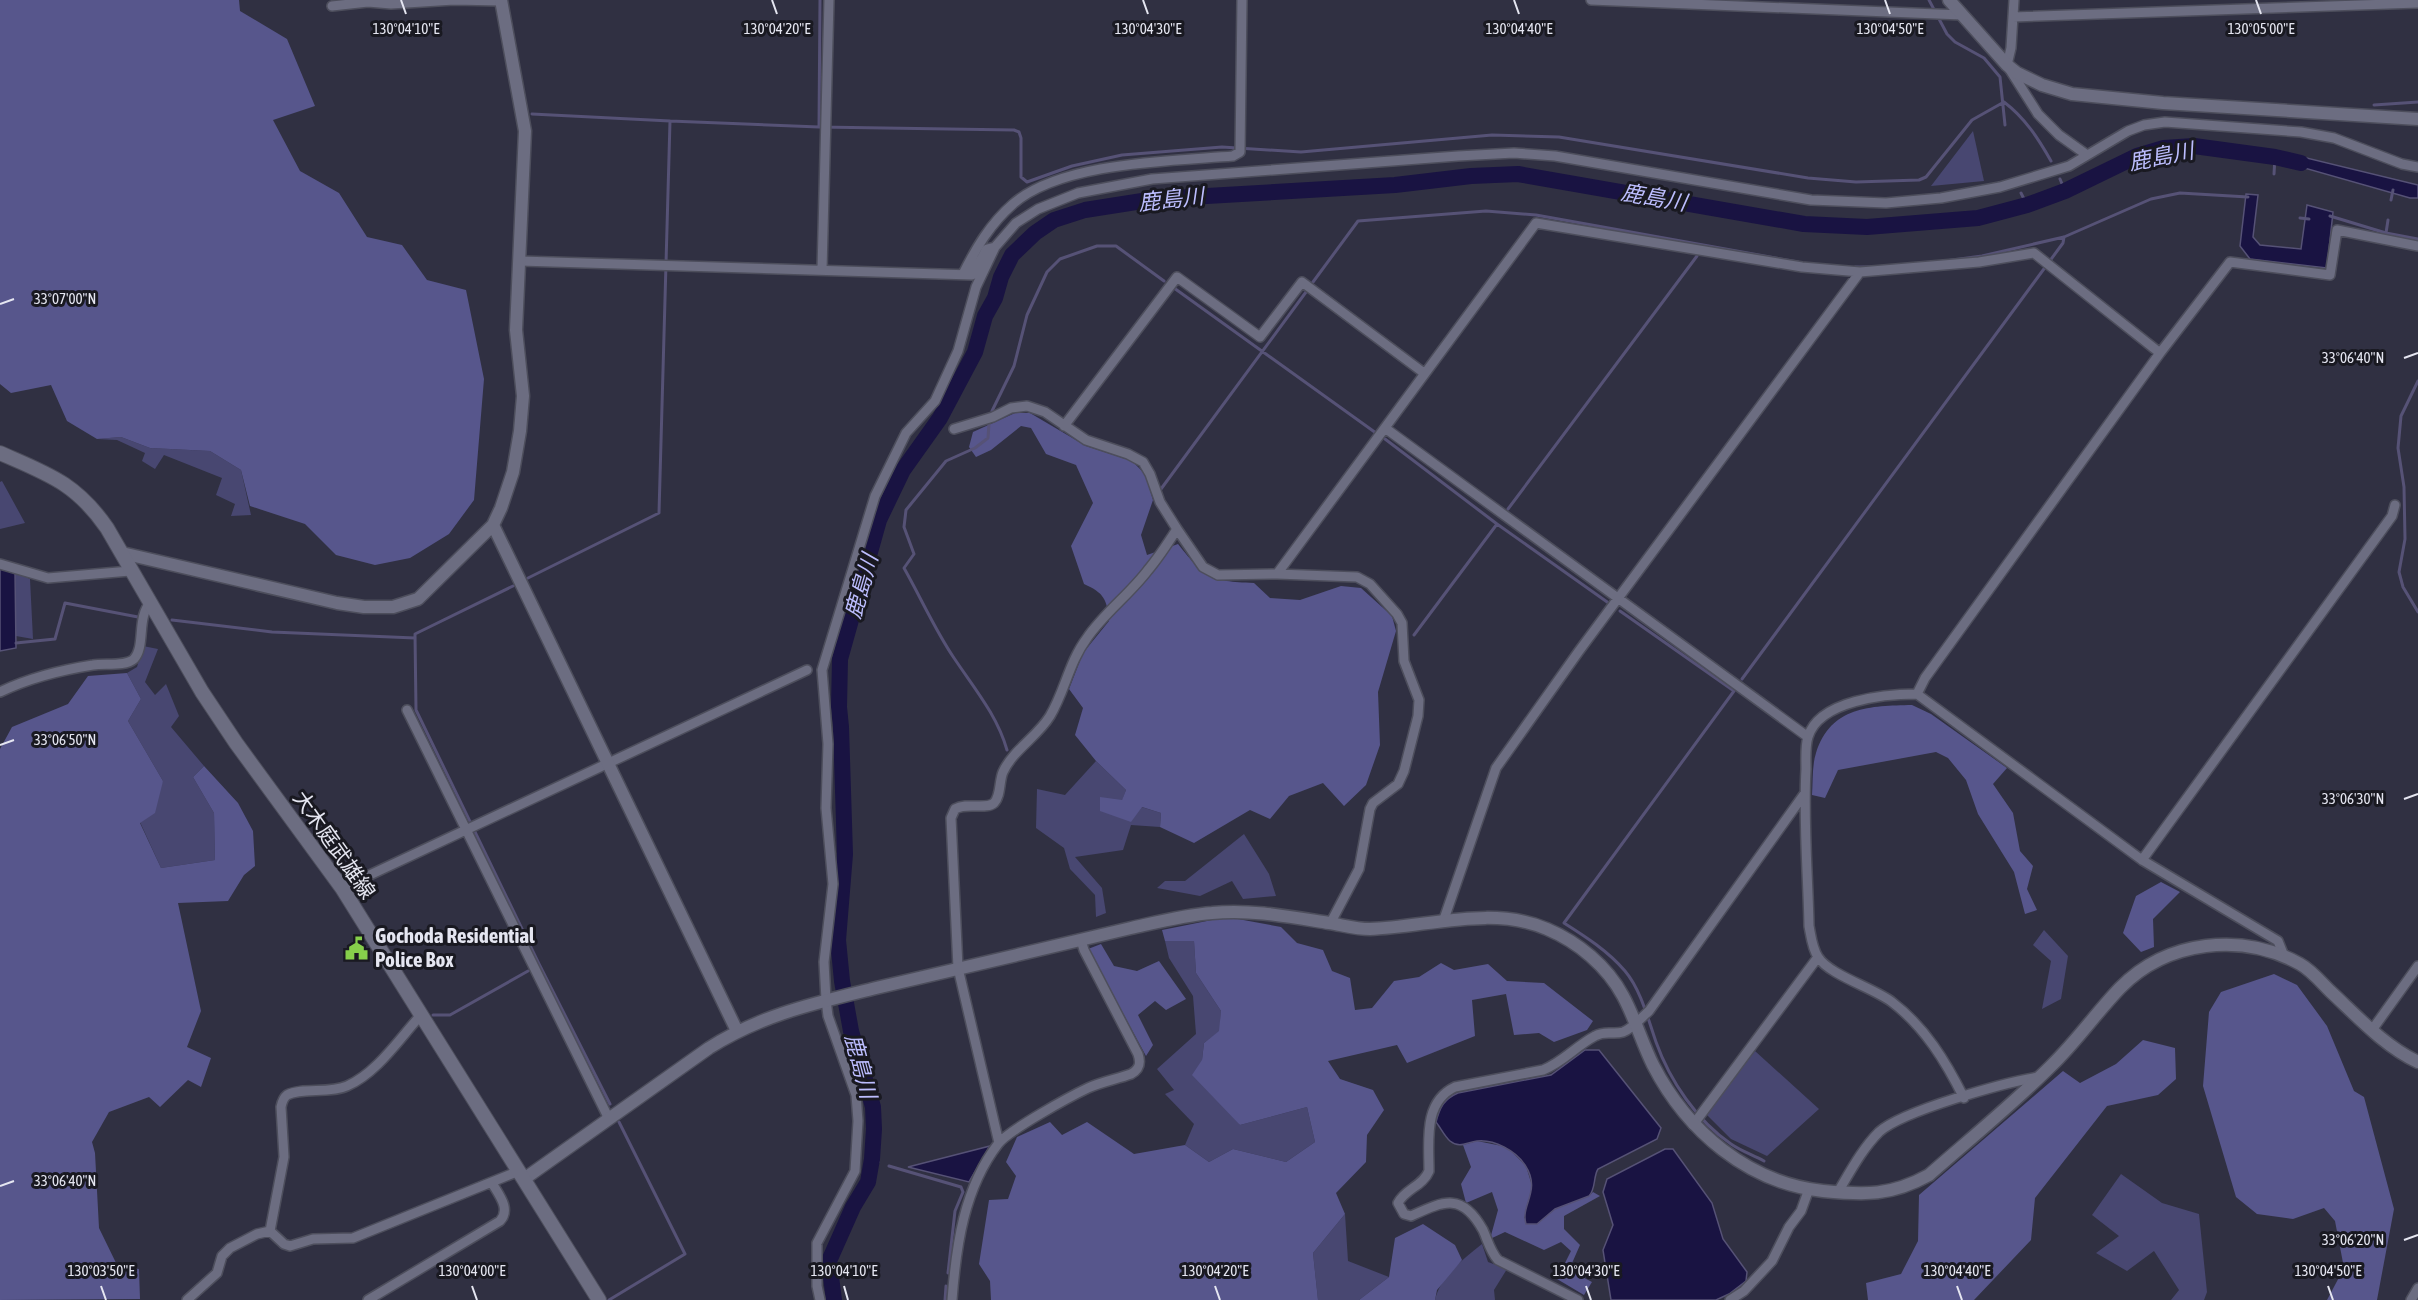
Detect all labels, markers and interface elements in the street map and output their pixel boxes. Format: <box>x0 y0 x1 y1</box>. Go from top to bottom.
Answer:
text: 130°04'10"E <box>372 20 440 37</box>
text: 130°04'20"E <box>743 20 811 37</box>
text: 130°04'30"E <box>1114 20 1182 37</box>
text: 130°04'40"E <box>1485 20 1553 37</box>
text: 130°04'50"E <box>1856 20 1924 37</box>
text: 130°05'00"E <box>2227 20 2295 37</box>
water label: 鹿島川 <box>2126 137 2198 175</box>
water label: 鹿島川 <box>1619 178 1691 216</box>
water label: 鹿島川 <box>1137 182 1207 215</box>
text: 33°07'00"N <box>34 290 96 307</box>
text: 33°06'40"N <box>2322 349 2384 366</box>
water label: 鹿島川 <box>839 549 883 621</box>
text: 33°06'50"N <box>34 731 96 748</box>
street label: 大木庭武雄線 <box>289 786 381 903</box>
text: 33°06'30"N <box>2322 790 2384 807</box>
place label: Gochoda Residential Police Box <box>375 923 535 971</box>
public building icon: Gochoda Residential Police Box <box>344 935 370 961</box>
water label: 鹿島川 <box>840 1031 883 1103</box>
text: 33°06'40"N <box>34 1172 96 1189</box>
text: 33°06'20"N <box>2322 1231 2384 1248</box>
text: 130°03'50"E <box>67 1262 135 1279</box>
text: 130°04'00"E <box>438 1262 506 1279</box>
text: 130°04'10"E <box>810 1262 878 1279</box>
text: 130°04'20"E <box>1181 1262 1249 1279</box>
text: 130°04'30"E <box>1552 1262 1620 1279</box>
text: 130°04'40"E <box>1923 1262 1991 1279</box>
text: 130°04'50"E <box>2294 1262 2362 1279</box>

